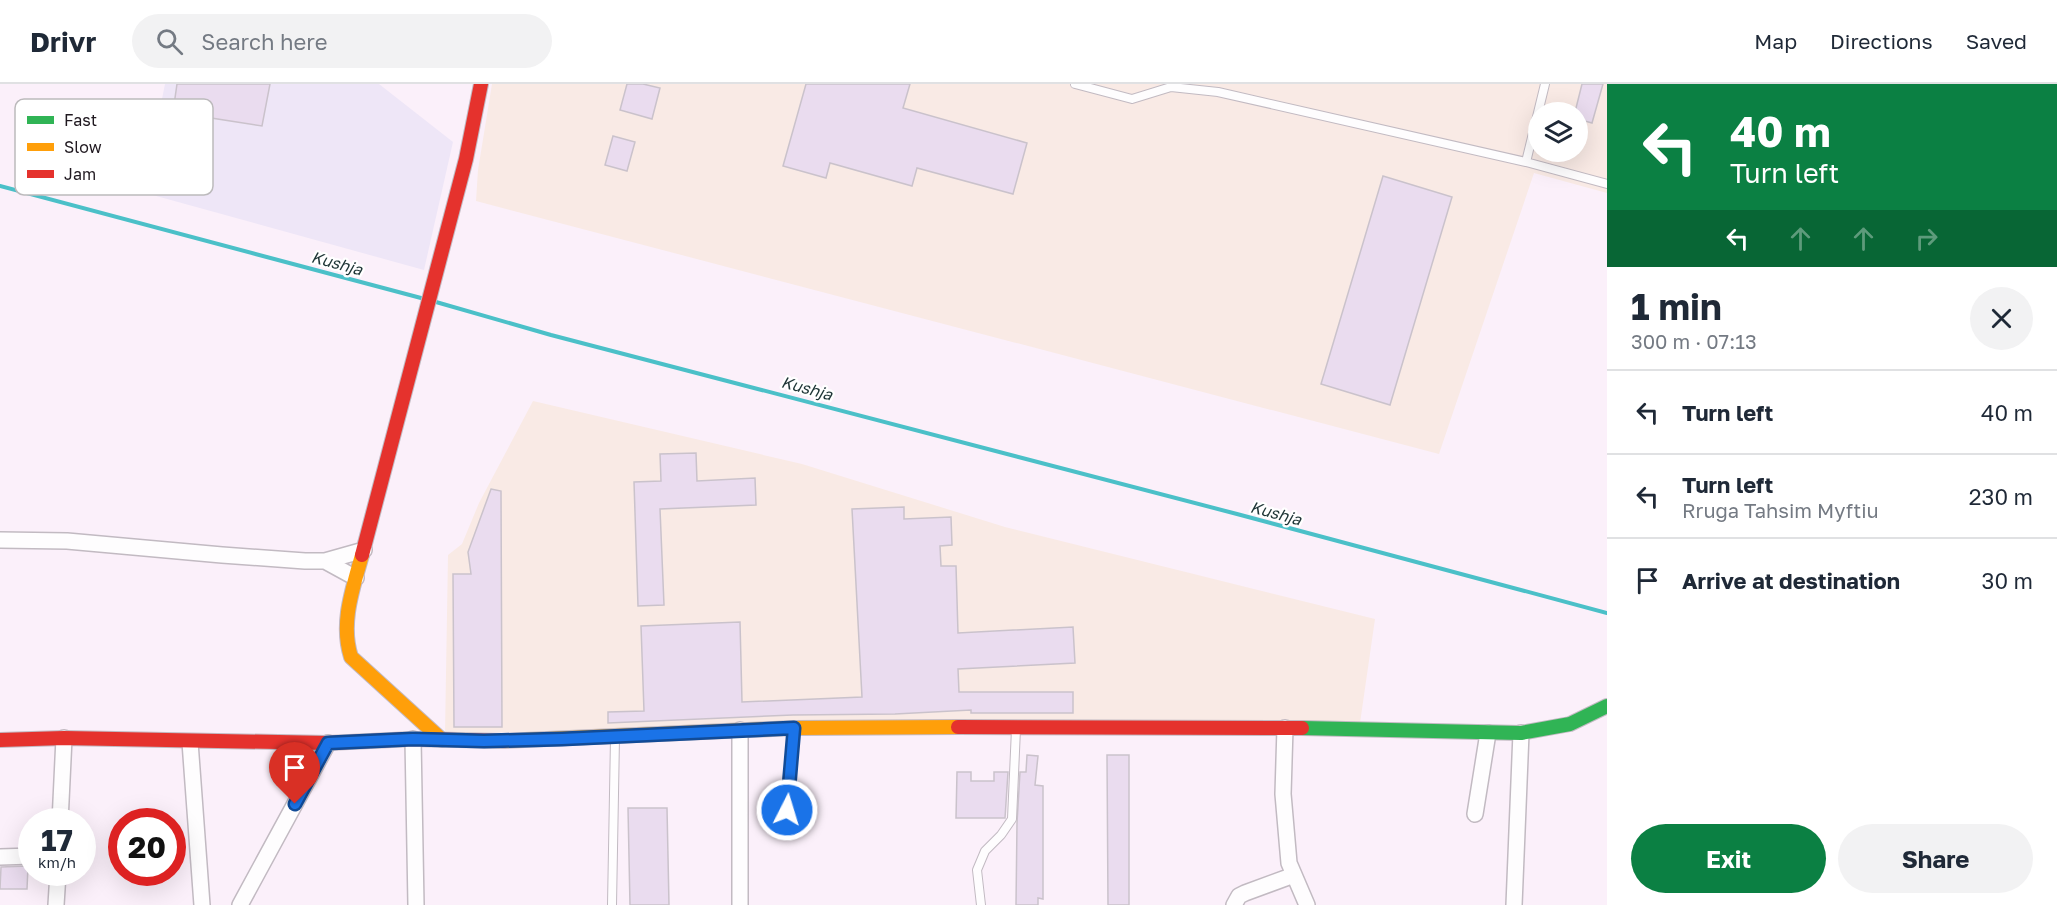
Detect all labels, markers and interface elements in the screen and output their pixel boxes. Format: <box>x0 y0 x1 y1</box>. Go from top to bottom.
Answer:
search box <box>132 14 552 68</box>
text: Drivr <box>30 25 96 58</box>
icon: search <box>153 25 186 58</box>
text: Search here <box>201 28 327 55</box>
text: Map <box>1754 28 1797 54</box>
text: Directions <box>1830 28 1933 54</box>
text: Saved <box>1966 28 2027 54</box>
legend <box>15 99 213 195</box>
map controls <box>1528 102 1588 162</box>
button: layers <box>1528 102 1588 162</box>
text: 40 m <box>1730 106 1831 156</box>
icon: left <box>1631 108 1709 186</box>
text: Fast <box>64 110 97 130</box>
text: Slow <box>64 137 102 157</box>
text: Turn left <box>1730 157 1839 189</box>
text: Jam <box>64 164 96 184</box>
icon: left <box>1721 222 1754 255</box>
icon: ahead <box>1784 222 1817 255</box>
icon: ahead <box>1847 222 1880 255</box>
icon: right <box>1910 222 1943 255</box>
water label: Kushja <box>309 247 366 280</box>
text: 1 min <box>1631 285 1722 328</box>
button: close <box>1970 287 2033 350</box>
text: 300 m · 07:13 <box>1631 329 1757 353</box>
water label: Kushja <box>779 372 836 405</box>
icon: left <box>1631 396 1664 429</box>
text: Turn left <box>1682 399 1773 426</box>
text: 40 m <box>1981 399 2033 426</box>
text: Turn left <box>1682 471 1773 498</box>
icon: left <box>1631 480 1664 513</box>
text: 230 m <box>1969 483 2033 510</box>
water label: Kushja <box>1248 497 1305 530</box>
text: Rruga Tahsim Myftiu <box>1682 498 1879 522</box>
icon: arrive <box>1631 564 1664 597</box>
text: Arrive at destination <box>1682 567 1900 594</box>
text: 30 m <box>1982 567 2033 594</box>
pin <box>269 742 320 804</box>
icon: arrive <box>278 751 311 784</box>
position arrow <box>755 778 819 842</box>
speed limit sign: 20 <box>108 808 186 886</box>
text: 17 <box>41 822 73 858</box>
button: Exit <box>1631 824 1826 893</box>
button: Share <box>1838 824 2033 893</box>
text: km/h <box>38 853 76 871</box>

